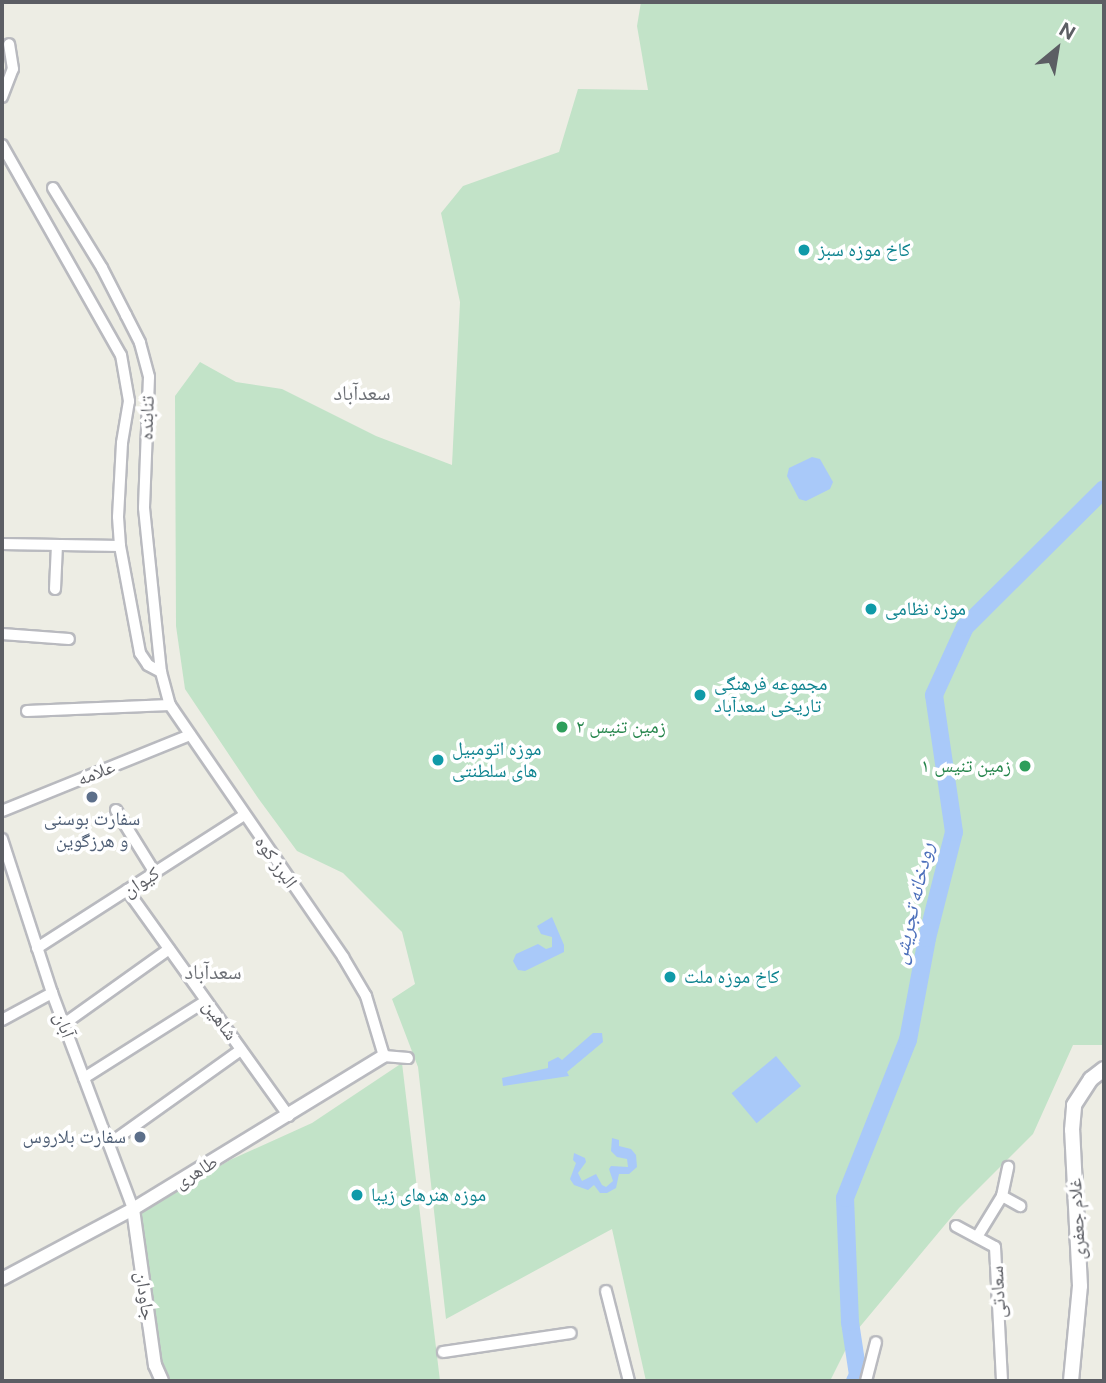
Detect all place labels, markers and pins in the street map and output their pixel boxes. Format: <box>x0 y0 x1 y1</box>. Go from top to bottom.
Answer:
place label: کاخ موزه سبز <box>818 239 910 261</box>
marker: کاخ موزه سبز <box>796 242 812 258</box>
place label: موزه نظامی <box>885 598 966 620</box>
marker: موزه نظامی <box>863 601 879 617</box>
place label: مجموعه فرهنگی تاریخی سعدآباد <box>714 673 827 717</box>
marker: مجموعه فرهنگی تاریخی سعدآباد <box>692 687 708 703</box>
place label: زمین تنیس ۲ <box>576 716 666 738</box>
marker: زمین تنیس ۲ <box>554 719 570 735</box>
place label: موزه اتومبیل های سلطنتی <box>452 738 541 782</box>
marker: موزه اتومبیل های سلطنتی <box>430 752 446 768</box>
place label: زمین تنیس ۱ <box>921 755 1011 777</box>
marker: زمین تنیس ۱ <box>1017 758 1033 774</box>
marker: سفارت بوسنی و هرزگوین <box>84 789 100 805</box>
place label: سفارت بوسنی و هرزگوین <box>44 808 140 852</box>
place label: کاخ موزه ملت <box>684 966 779 988</box>
marker: کاخ موزه ملت <box>662 969 678 985</box>
place label: سفارت بلاروس <box>22 1126 126 1148</box>
marker: سفارت بلاروس <box>132 1129 148 1145</box>
place label: موزه هنرهای زیبا <box>371 1184 486 1206</box>
marker: موزه هنرهای زیبا <box>349 1187 365 1203</box>

